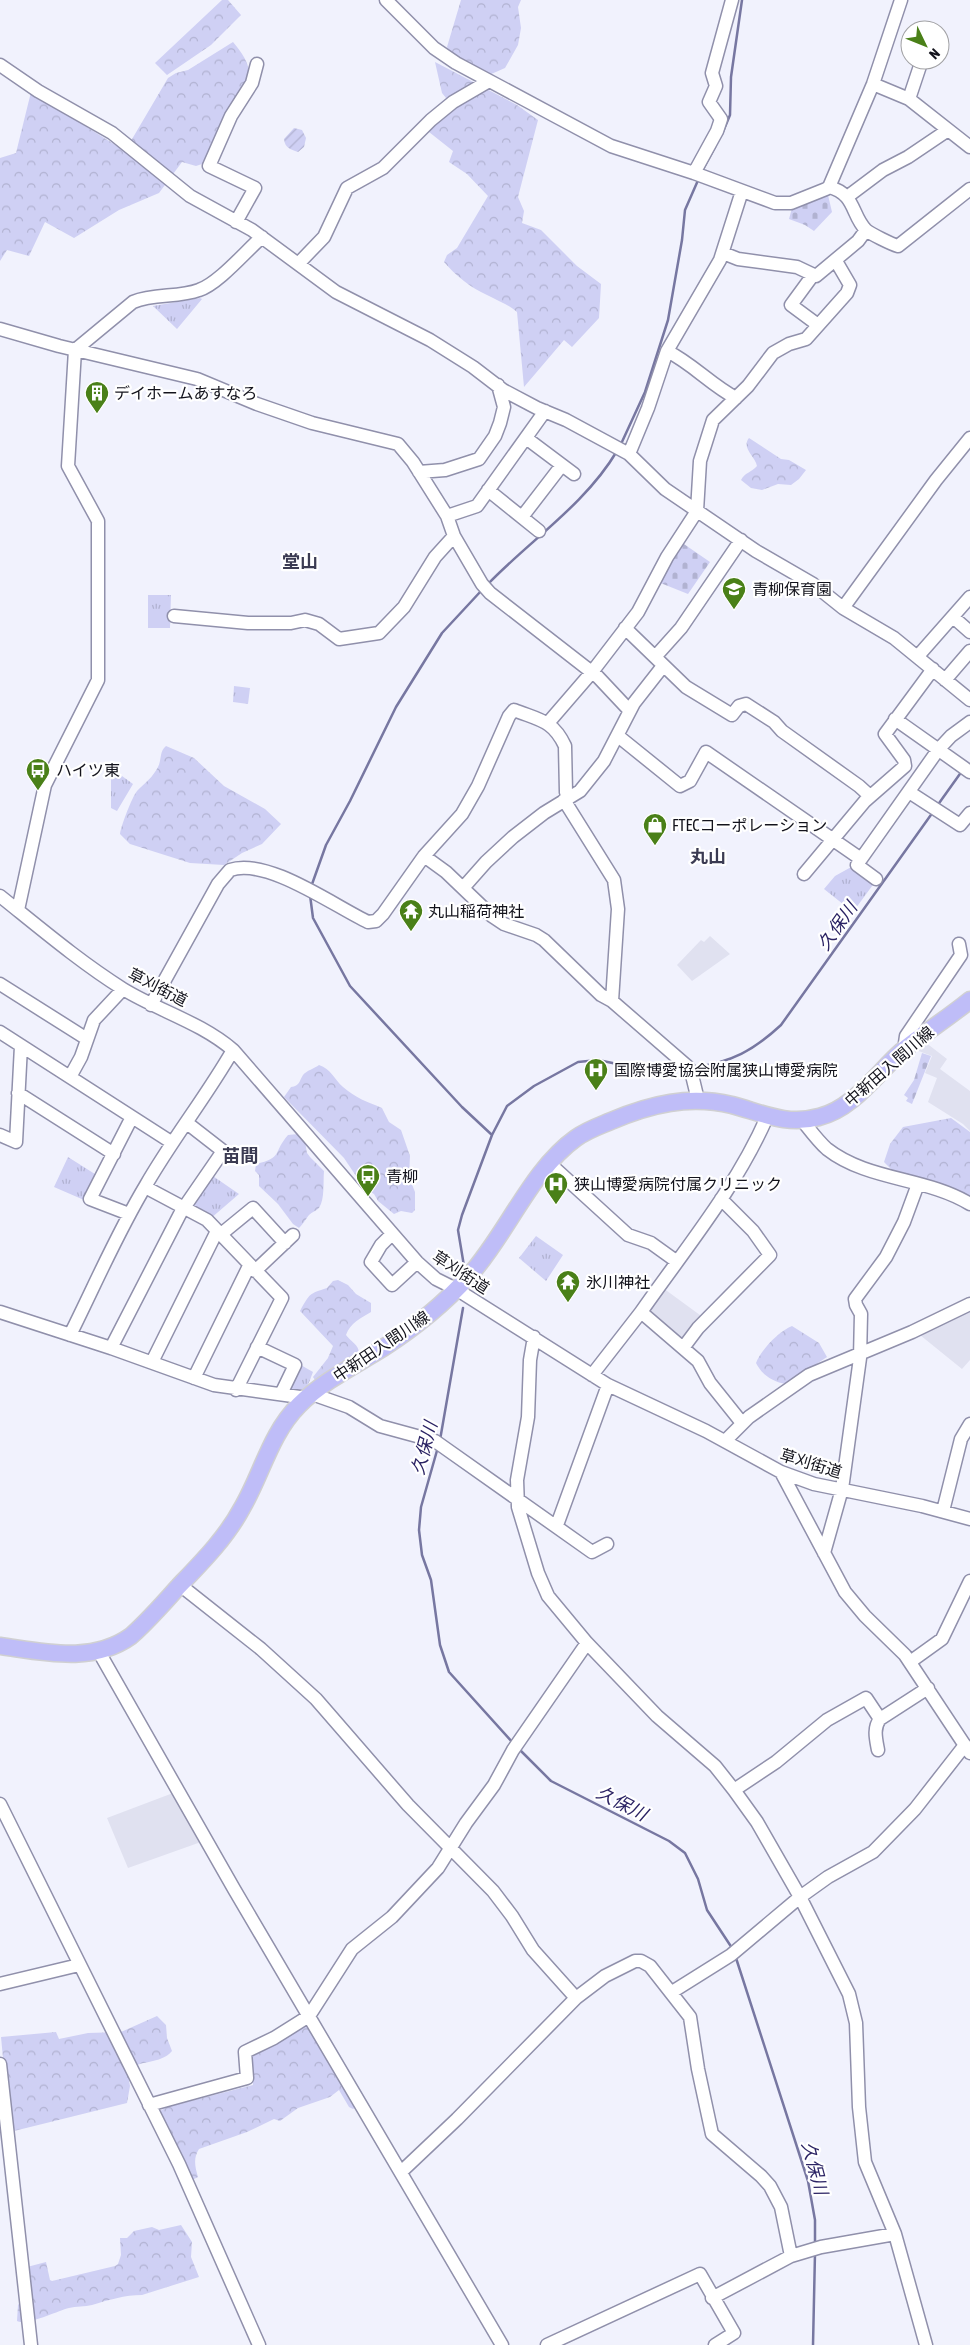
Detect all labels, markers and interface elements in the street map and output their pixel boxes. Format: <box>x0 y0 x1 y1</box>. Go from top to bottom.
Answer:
north arrow <box>900 20 950 70</box>
text: N <box>926 45 943 62</box>
building icon: デイホームあすなろ <box>84 380 110 414</box>
place label: デイホームあすなろ <box>114 384 258 402</box>
district label: 堂山 <box>282 551 318 572</box>
school or university icon: 青柳保育園 <box>721 576 747 610</box>
place label: 青柳保育園 <box>752 580 832 598</box>
bus stop icon: ハイツ東 <box>25 757 51 791</box>
place label: ハイツ東 <box>56 761 120 779</box>
shop icon: FTECコーポレーション <box>642 812 668 846</box>
place label: FTECコーポレーション <box>672 816 827 834</box>
district label: 丸山 <box>690 846 726 867</box>
water label: 久保川 <box>813 896 862 954</box>
temple icon: 丸山稲荷神社 <box>398 898 424 932</box>
place label: 丸山稲荷神社 <box>428 902 524 920</box>
street label: 草刈街道 <box>125 964 191 1010</box>
street label: 中新田入間川線 <box>841 1022 937 1110</box>
hospital icon: 国際博愛協会附属狭山博愛病院 <box>583 1057 609 1091</box>
place label: 国際博愛協会附属狭山博愛病院 <box>614 1061 838 1079</box>
district label: 苗間 <box>222 1145 258 1166</box>
bus stop icon: 青柳 <box>355 1163 381 1197</box>
place label: 青柳 <box>386 1167 418 1185</box>
hospital icon: 狭山博愛病院付属クリニック <box>543 1171 569 1205</box>
place label: 狭山博愛病院付属クリニック <box>574 1175 782 1193</box>
street label: 草刈街道 <box>429 1247 493 1297</box>
temple icon: 氷川神社 <box>555 1269 581 1303</box>
place label: 氷川神社 <box>586 1273 650 1291</box>
street label: 中新田入間川線 <box>330 1307 432 1385</box>
water label: 久保川 <box>407 1417 442 1477</box>
street label: 草刈街道 <box>778 1445 844 1481</box>
water label: 久保川 <box>593 1781 653 1826</box>
water label: 久保川 <box>798 2139 833 2199</box>

